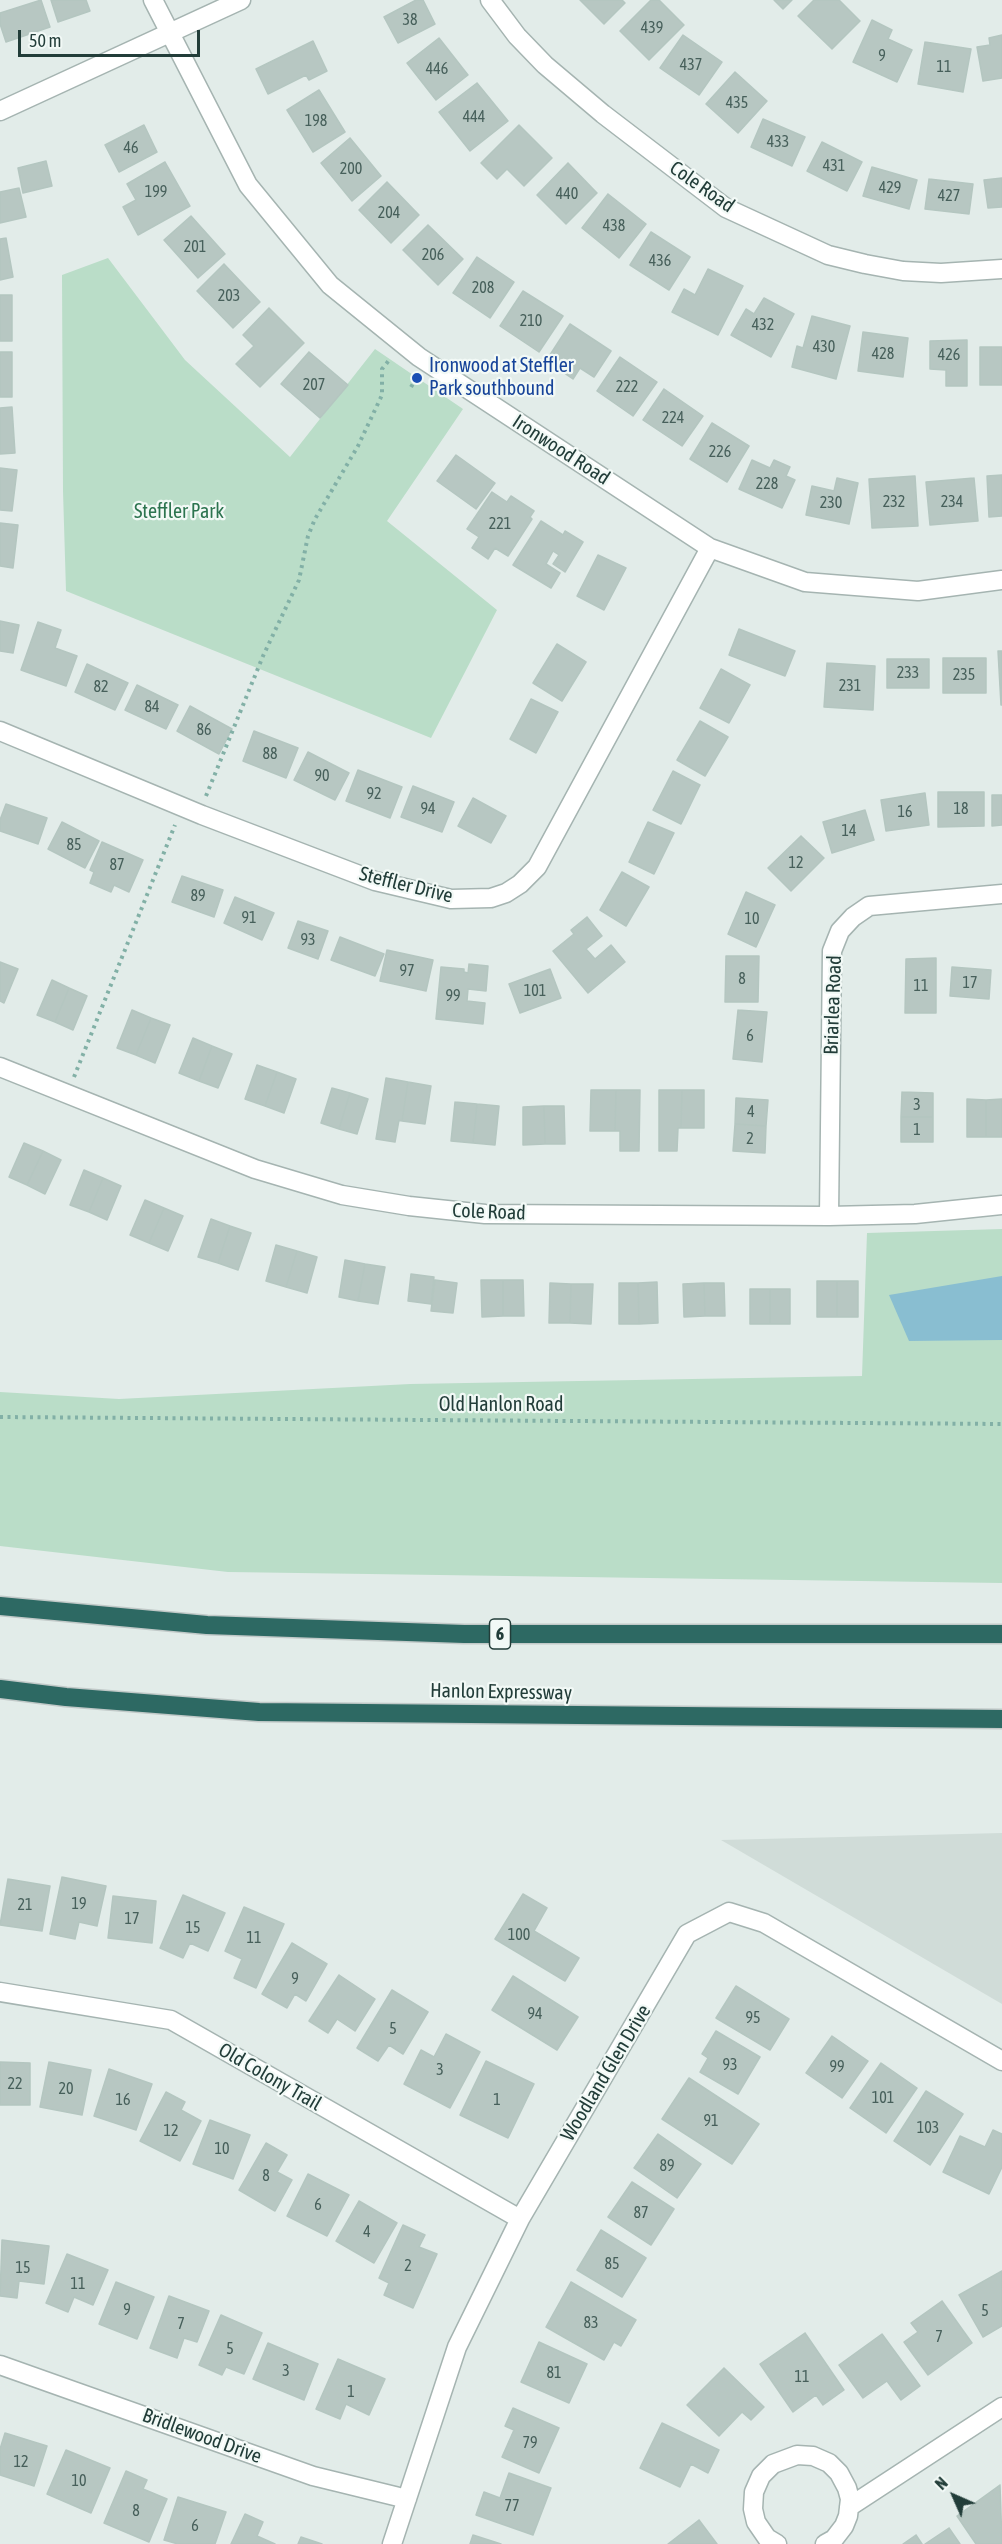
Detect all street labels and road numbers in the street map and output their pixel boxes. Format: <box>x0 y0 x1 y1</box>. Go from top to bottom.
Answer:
street label: Cole Road <box>665 156 739 218</box>
street label: Ironwood Road <box>508 410 614 490</box>
street label: Steffler Drive <box>357 862 455 908</box>
street label: Briarlea Road <box>819 955 847 1055</box>
street label: Cole Road <box>452 1199 526 1225</box>
street label: Old Hanlon Road <box>439 1393 563 1417</box>
road number: 6 <box>490 1619 510 1649</box>
street label: Hanlon Expressway <box>430 1679 572 1705</box>
street label: Woodland Glen Drive <box>556 2001 656 2145</box>
street label: Old Colony Trail <box>214 2038 326 2116</box>
street label: Bridlewood Drive <box>139 2403 265 2469</box>

